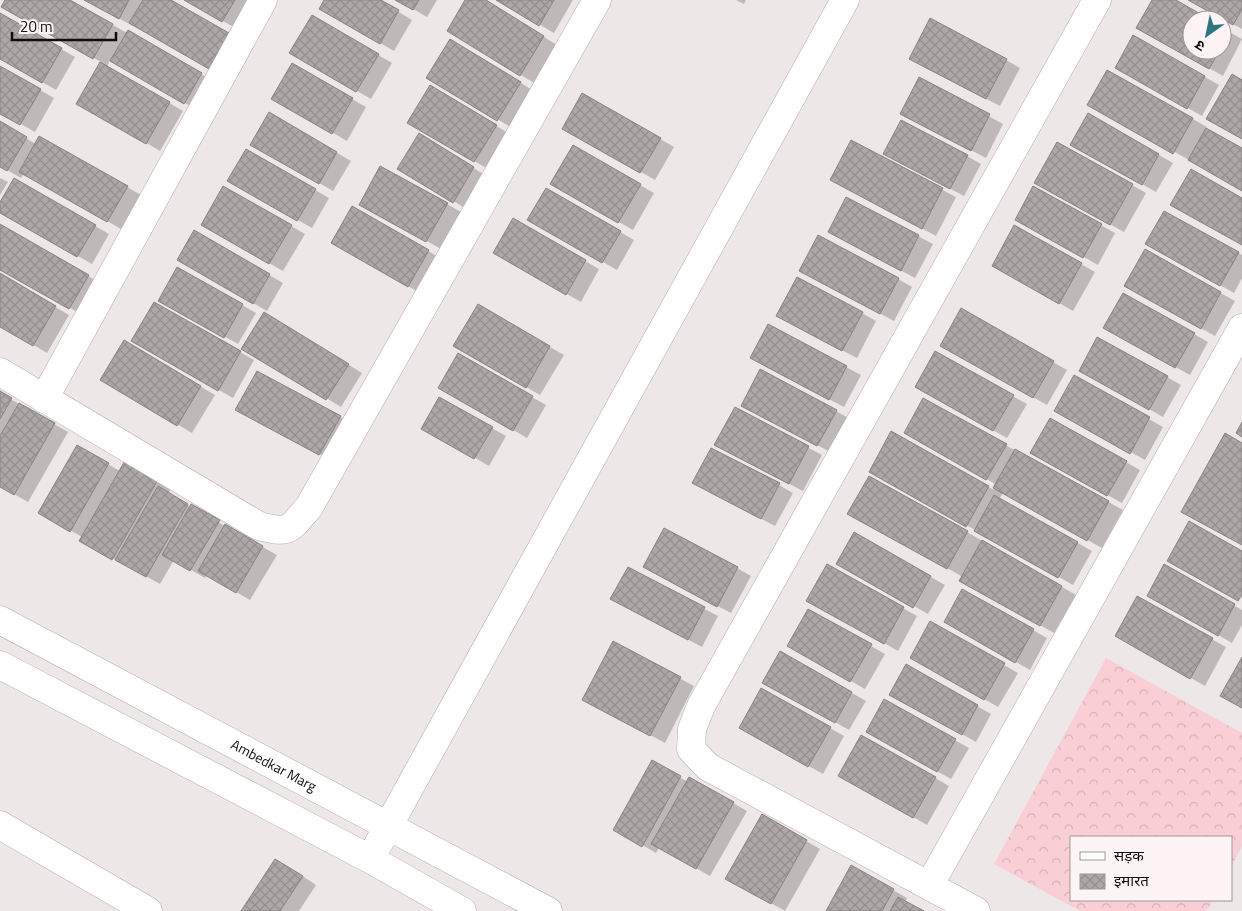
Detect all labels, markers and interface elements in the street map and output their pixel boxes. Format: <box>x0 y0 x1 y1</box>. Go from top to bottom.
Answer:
scale bar <box>12 10 116 42</box>
north arrow <box>1182 10 1232 60</box>
text: 20 m <box>20 15 53 38</box>
text: उ <box>1190 35 1209 57</box>
street label: Ambedkar Marg <box>227 734 321 796</box>
legend <box>1070 836 1232 901</box>
text: सड़क <box>1114 844 1144 867</box>
text: इमारत <box>1114 869 1149 892</box>

